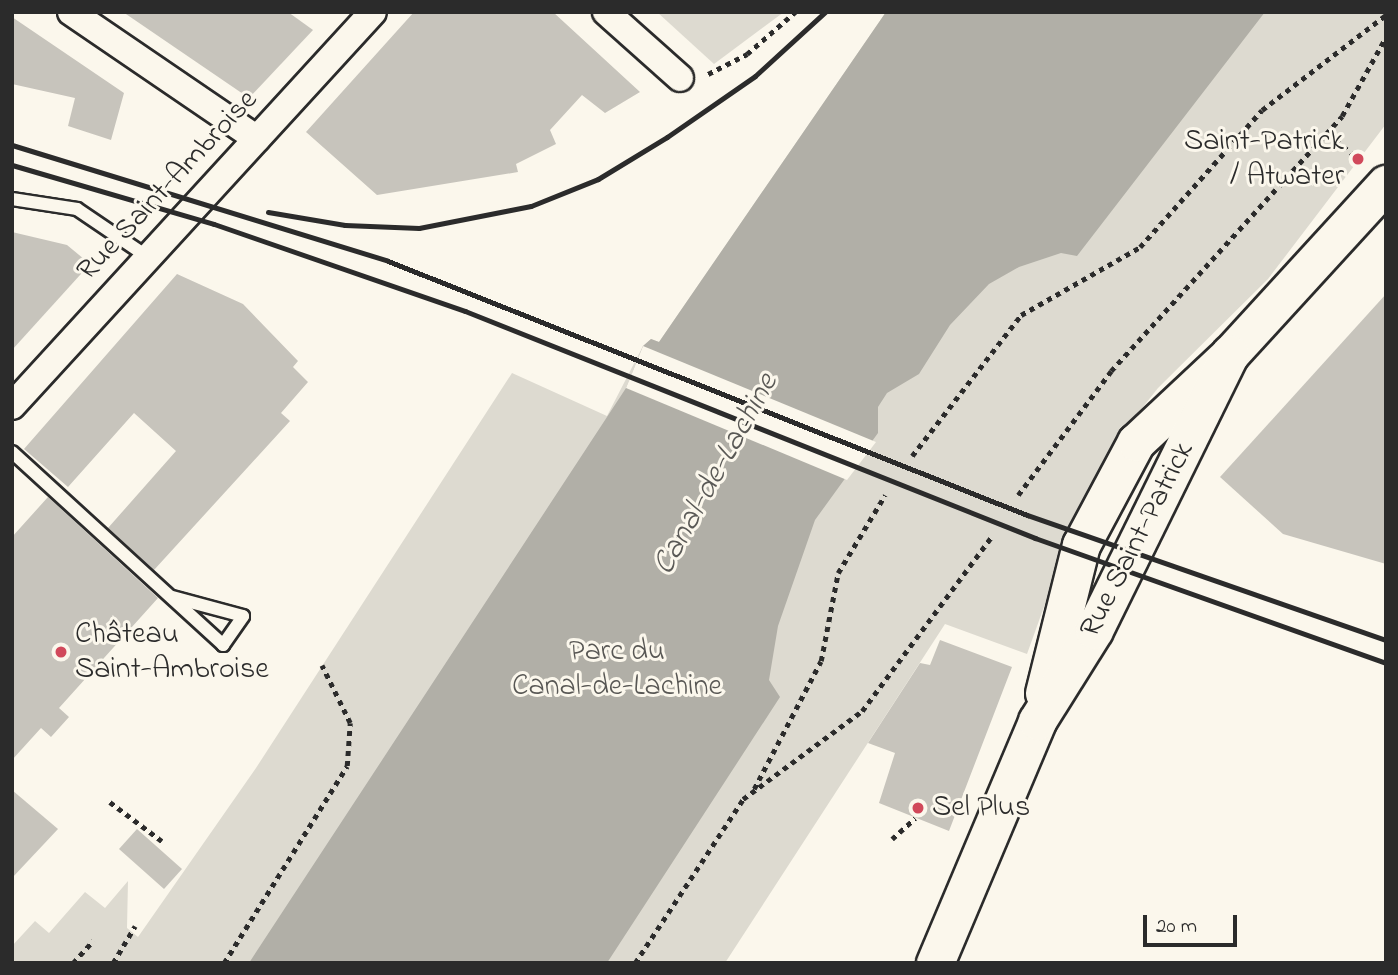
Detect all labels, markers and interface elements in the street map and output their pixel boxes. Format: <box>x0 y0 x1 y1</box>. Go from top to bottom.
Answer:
street label: Rue Saint-Ambroise <box>70 83 266 289</box>
place label: Saint-Patrick / Atwater <box>1184 124 1344 194</box>
marker: Saint-Patrick / Atwater <box>1350 151 1366 167</box>
water label: Canal-de-Lachine <box>646 368 788 582</box>
street label: Rue Saint-Patrick <box>1073 436 1203 644</box>
place label: Château Saint-Ambroise <box>75 617 269 688</box>
park label: Parc du Canal-de-Lachine <box>512 634 722 704</box>
marker: Château Saint-Ambroise <box>53 644 69 660</box>
place label: Sel Plus <box>932 790 1030 826</box>
marker: Sel Plus <box>910 800 926 816</box>
scale bar <box>1146 902 1240 946</box>
text: 20 m <box>1156 912 1197 942</box>

